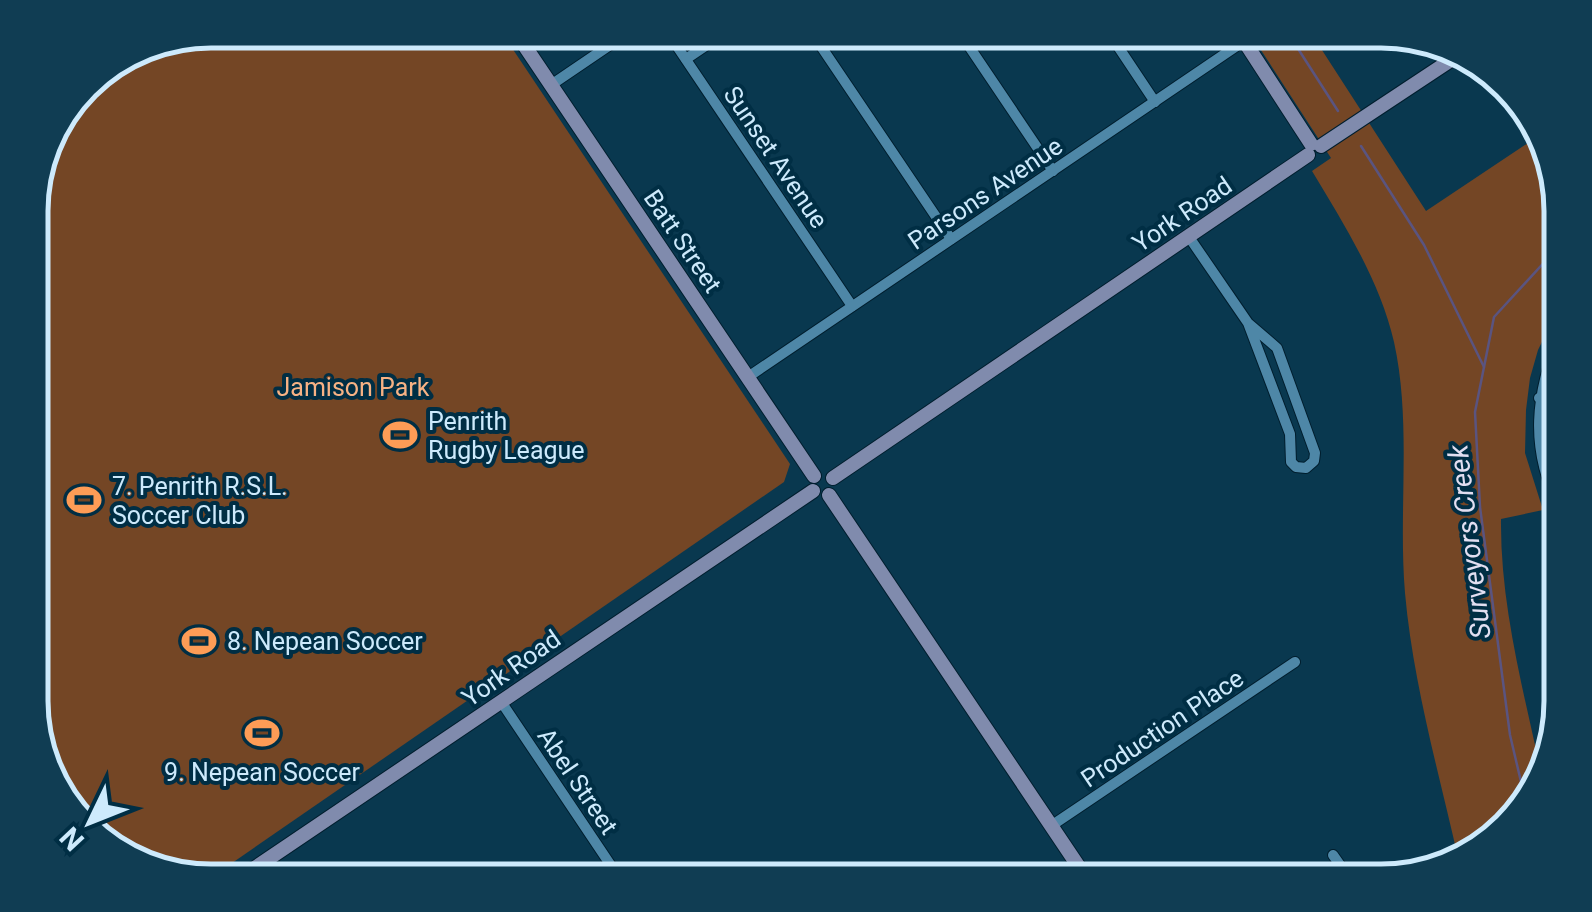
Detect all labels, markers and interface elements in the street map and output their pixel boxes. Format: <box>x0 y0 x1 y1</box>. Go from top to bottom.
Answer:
street label: Sunset Avenue <box>718 81 834 234</box>
street label: Parsons Avenue <box>903 131 1068 256</box>
street label: York Road <box>1127 171 1237 258</box>
street label: Batt Street <box>638 184 728 298</box>
park label: Jamison Park <box>277 373 430 402</box>
place label: Penrith Rugby League <box>428 407 585 465</box>
sports icon: Penrith Rugby League <box>381 416 419 454</box>
water label: Surveyors Creek <box>1441 442 1498 641</box>
place label: 7. Penrith R.S.L. Soccer Club <box>112 472 288 530</box>
sports icon: 7. Penrith R.S.L. Soccer Club <box>65 481 103 519</box>
sports icon: 8. Nepean Soccer <box>180 622 218 660</box>
street label: York Road <box>457 624 566 713</box>
place label: 8. Nepean Soccer <box>227 627 423 656</box>
street label: Production Place <box>1076 663 1249 793</box>
sports icon: 9. Nepean Soccer <box>243 714 281 752</box>
street label: Abel Street <box>531 723 624 840</box>
place label: 9. Nepean Soccer <box>164 758 360 787</box>
north arrow <box>40 772 140 872</box>
text: N <box>53 820 91 857</box>

